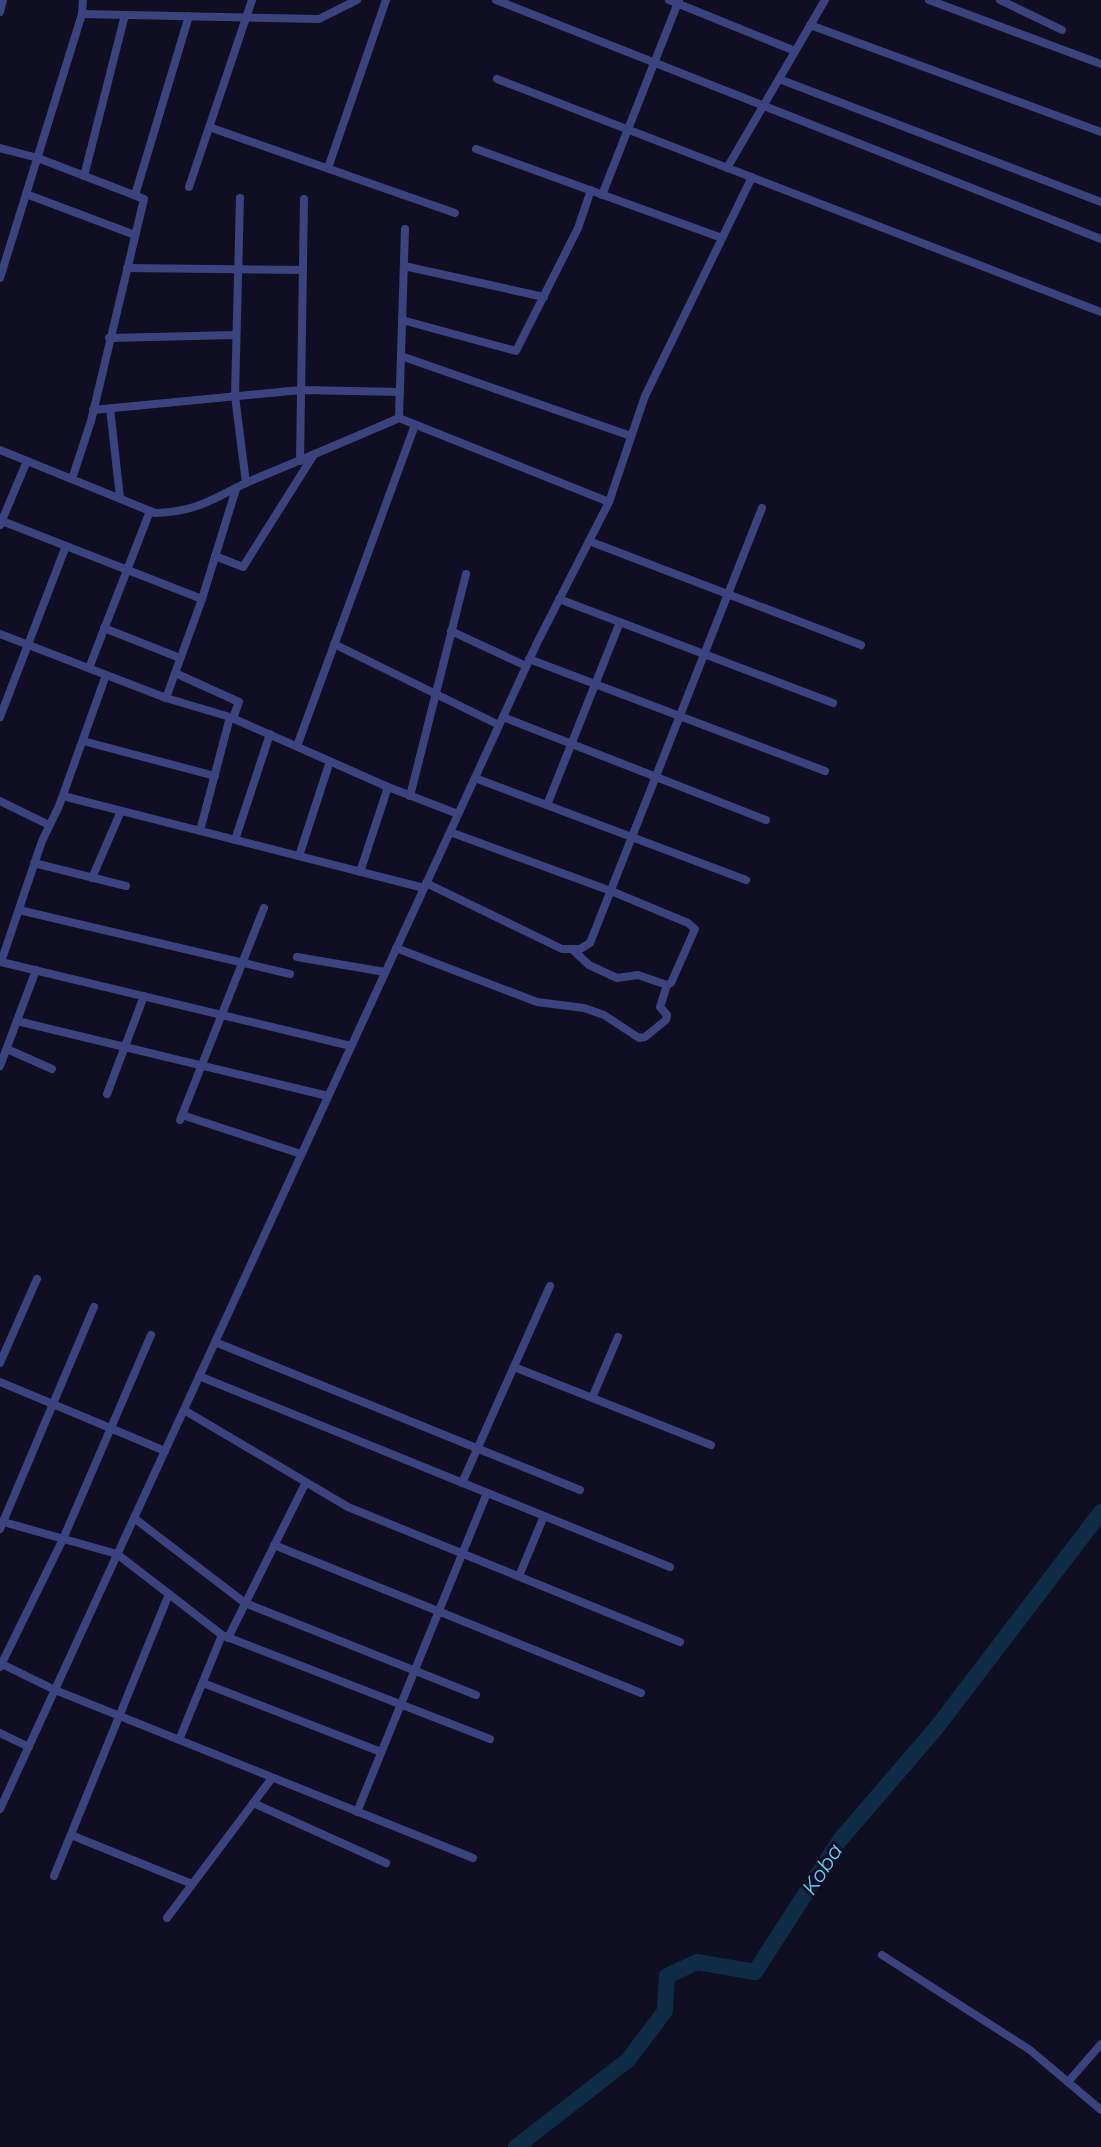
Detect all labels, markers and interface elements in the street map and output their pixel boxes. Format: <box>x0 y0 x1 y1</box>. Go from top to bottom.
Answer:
water label: Koba <box>796 1839 848 1899</box>

